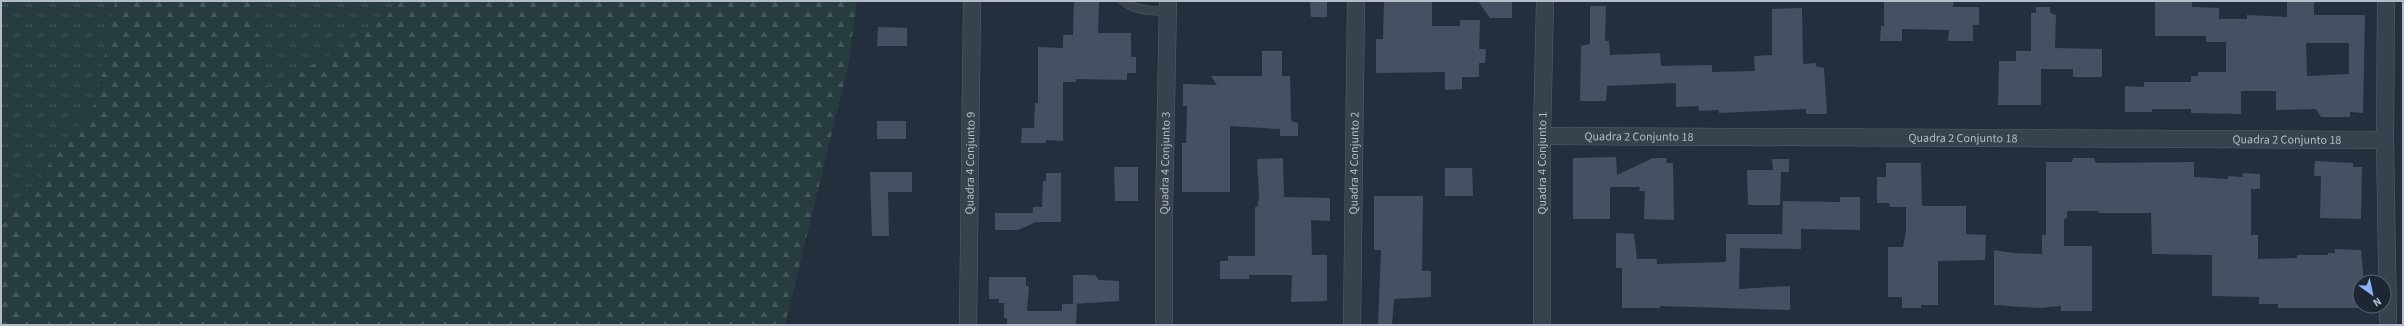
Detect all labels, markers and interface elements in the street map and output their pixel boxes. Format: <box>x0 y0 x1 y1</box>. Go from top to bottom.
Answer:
street label: Quadra 4 Conjunto 9 <box>961 111 980 215</box>
street label: Quadra 4 Conjunto 3 <box>1156 111 1175 215</box>
street label: Quadra 4 Conjunto 2 <box>1345 111 1364 215</box>
street label: Quadra 4 Conjunto 1 <box>1534 111 1552 214</box>
street label: Quadra 2 Conjunto 18 <box>1585 128 1693 146</box>
street label: Quadra 2 Conjunto 18 <box>1909 130 2017 147</box>
street label: Quadra 2 Conjunto 18 <box>2233 131 2341 149</box>
north arrow <box>2352 274 2392 314</box>
text: N <box>2370 294 2384 310</box>

